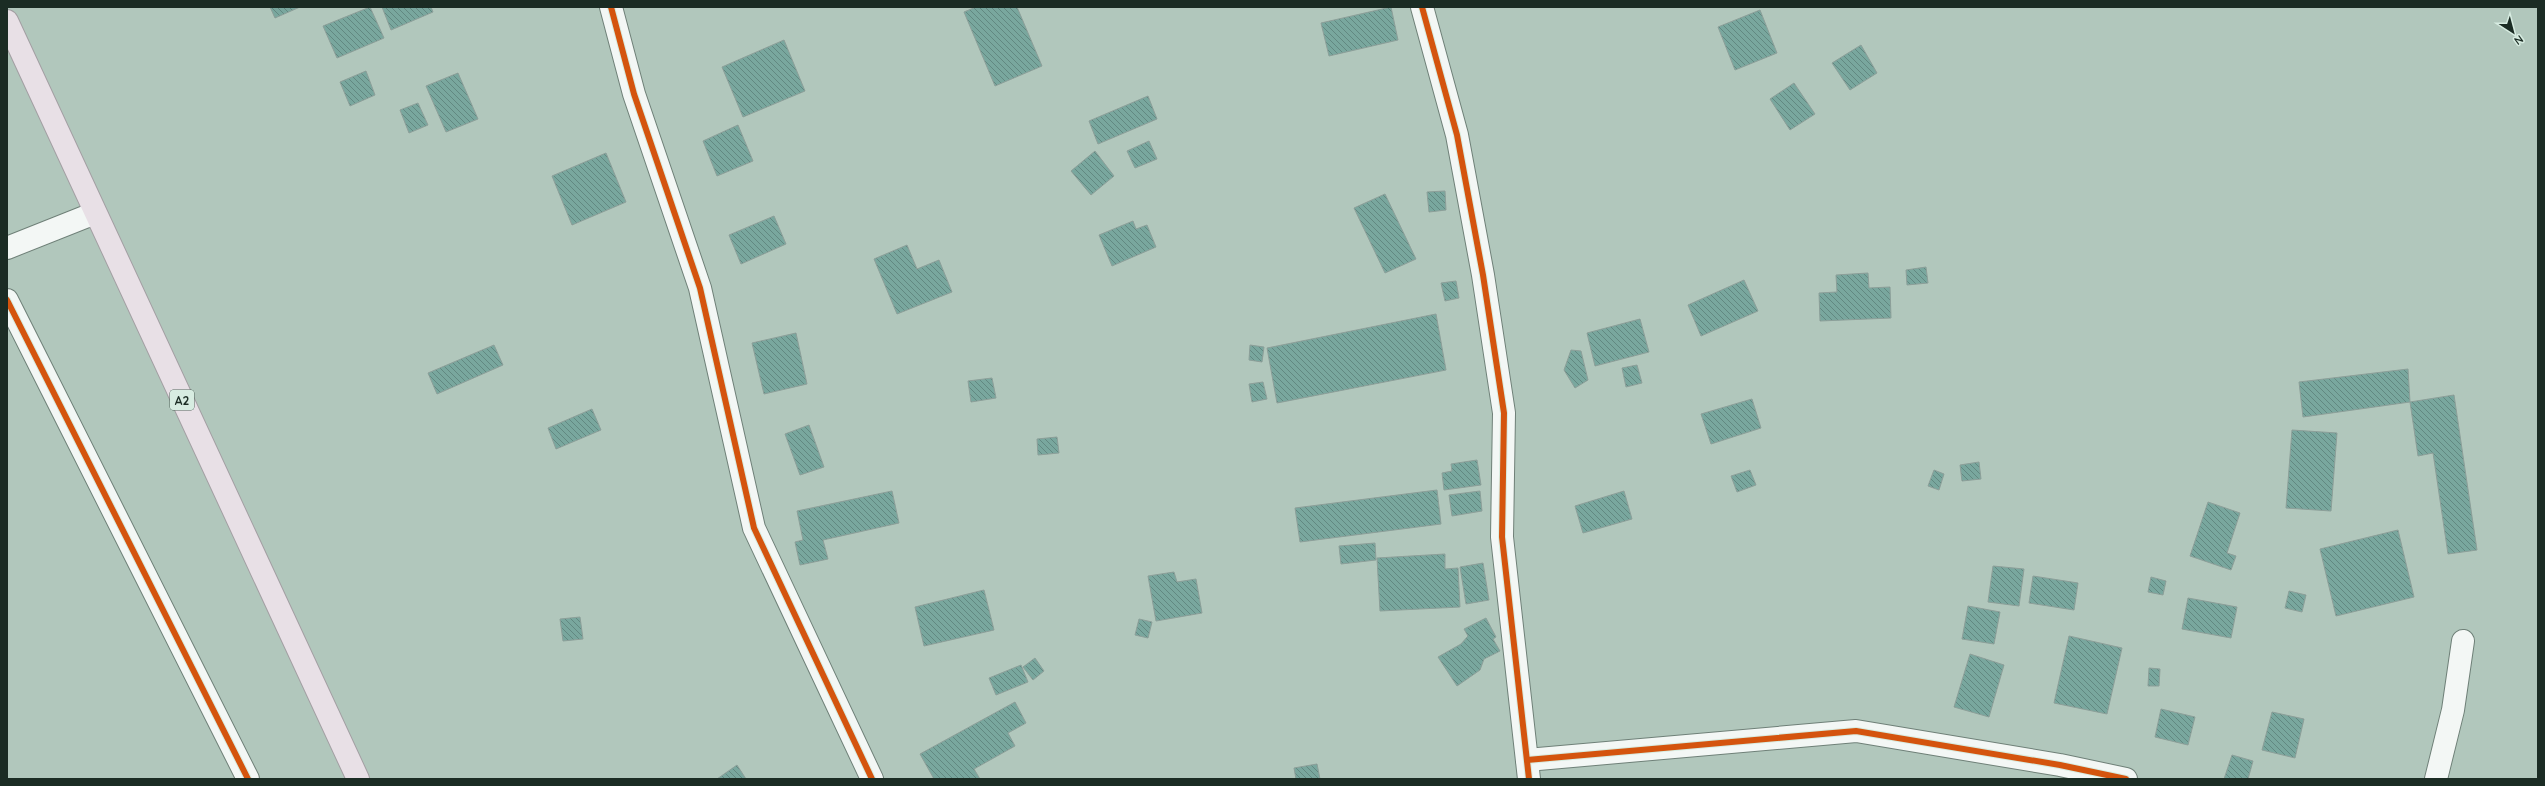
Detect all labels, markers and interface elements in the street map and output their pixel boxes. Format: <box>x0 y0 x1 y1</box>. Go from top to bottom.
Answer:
north arrow <box>2493 12 2533 52</box>
text: N <box>2511 32 2526 48</box>
road number: A2 <box>170 390 194 410</box>

